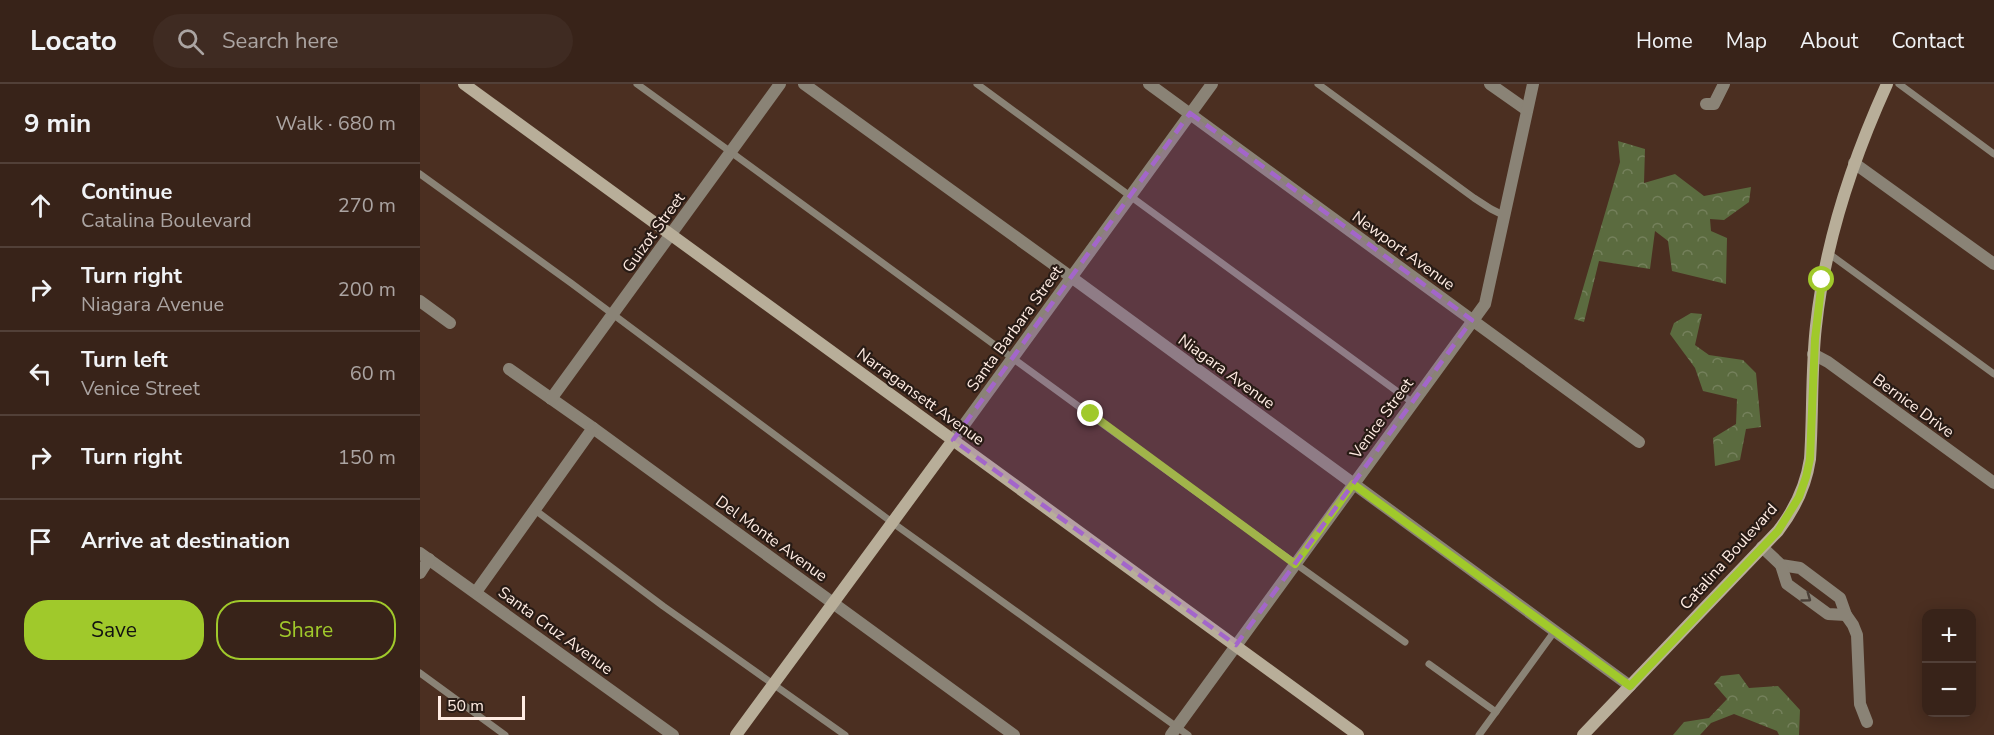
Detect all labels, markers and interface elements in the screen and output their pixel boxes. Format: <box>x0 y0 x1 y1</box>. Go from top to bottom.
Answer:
search box <box>153 14 573 68</box>
text: Locato <box>30 22 117 60</box>
icon: search <box>174 25 207 58</box>
text: Search here <box>222 26 339 56</box>
text: Home <box>1636 27 1693 55</box>
text: Map <box>1726 27 1767 55</box>
text: About <box>1800 27 1858 55</box>
text: Contact <box>1891 27 1964 55</box>
text: 9 min <box>24 106 91 141</box>
text: Walk · 680 m <box>276 110 396 137</box>
text: Continue <box>81 177 172 207</box>
street label: Guizot Street <box>617 188 690 277</box>
icon: ahead <box>24 189 57 222</box>
text: 270 m <box>338 192 396 219</box>
street label: Newport Avenue <box>1347 206 1459 296</box>
text: Catalina Boulevard <box>81 207 252 234</box>
text: Turn right <box>81 261 182 291</box>
street label: Santa Barbara Street <box>962 261 1068 396</box>
route start <box>1808 266 1834 292</box>
icon: right <box>24 273 57 306</box>
text: 200 m <box>338 276 396 303</box>
text: Niagara Avenue <box>81 291 224 318</box>
street label: Niagara Avenue <box>1174 329 1279 414</box>
street label: Narragansett Avenue <box>852 343 989 451</box>
text: Turn left <box>81 345 168 375</box>
icon: left <box>24 357 57 390</box>
text: 60 m <box>350 360 396 387</box>
street label: Bernice Drive <box>1868 369 1959 443</box>
street label: Venice Street <box>1344 373 1419 464</box>
text: Venice Street <box>81 375 200 402</box>
route end <box>1077 400 1103 426</box>
icon: right <box>24 441 57 474</box>
text: Turn right <box>81 442 182 472</box>
text: 150 m <box>338 444 396 471</box>
street label: Del Monte Avenue <box>711 491 832 587</box>
street label: Catalina Boulevard <box>1675 499 1783 615</box>
icon: arrive <box>24 525 57 558</box>
text: Arrive at destination <box>81 526 290 556</box>
street label: Santa Cruz Avenue <box>494 582 617 680</box>
one-way arrow <box>1800 591 1811 602</box>
button: Save <box>24 600 204 660</box>
button: Share <box>216 600 396 660</box>
map controls <box>1922 609 1976 717</box>
button: + <box>1922 609 1976 663</box>
button: − <box>1922 663 1976 717</box>
scale bar <box>438 693 525 720</box>
text: 50 m <box>447 695 484 717</box>

